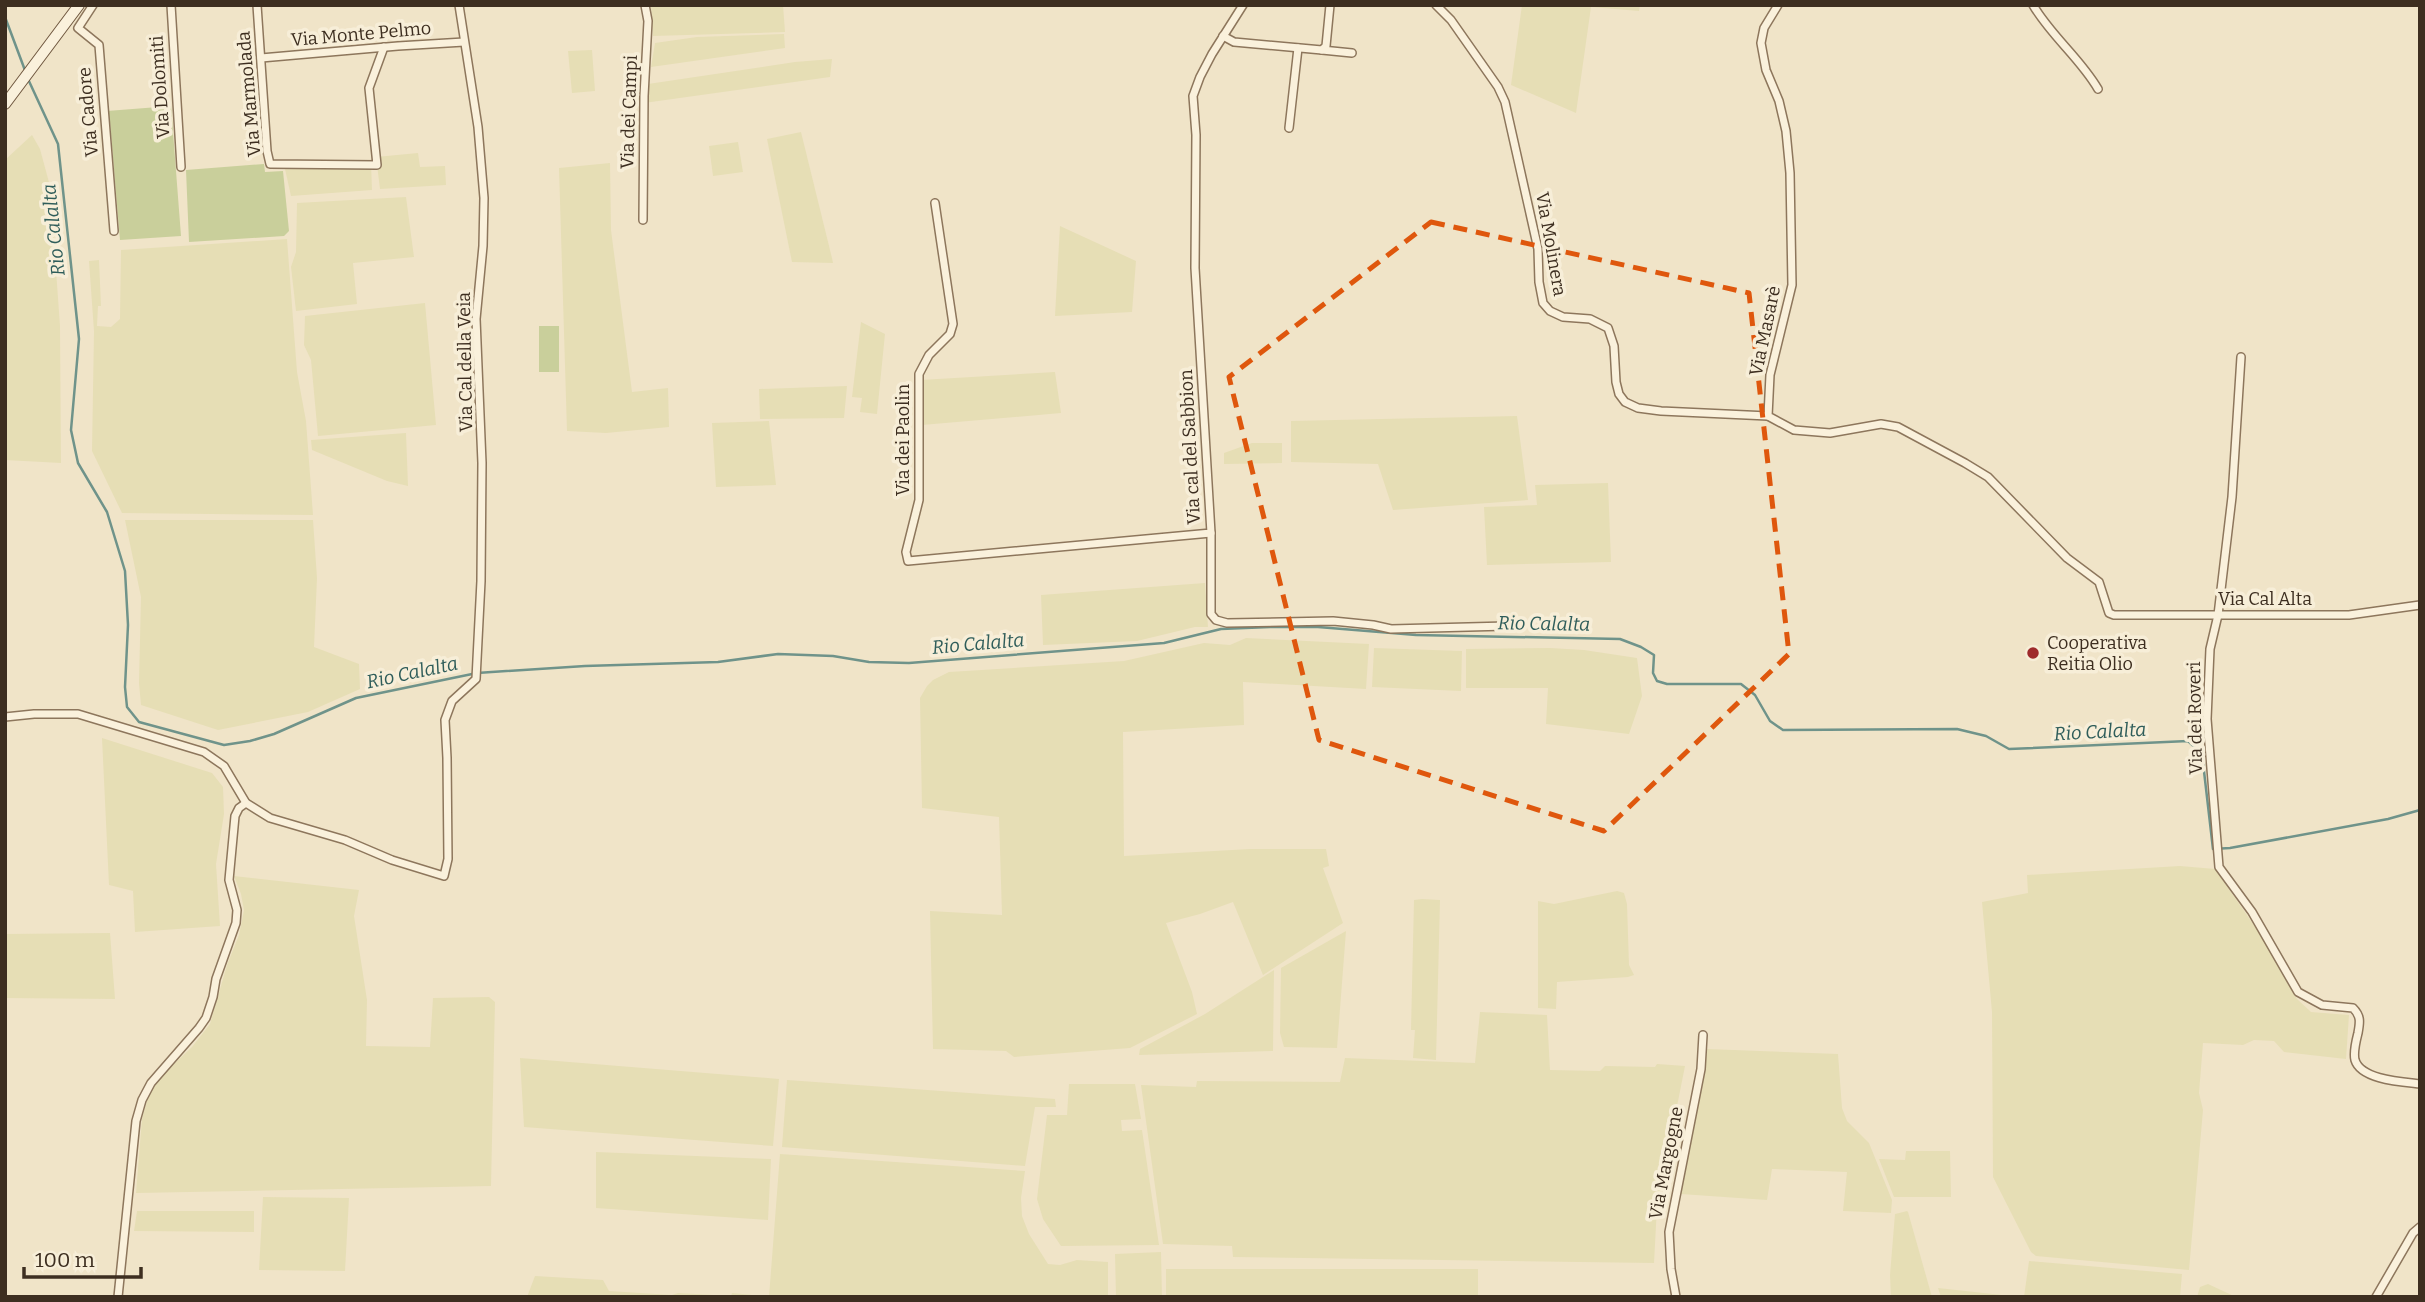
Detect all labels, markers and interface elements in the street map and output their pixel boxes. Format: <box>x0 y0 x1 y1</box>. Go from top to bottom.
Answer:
street label: Via Monte Pelmo <box>290 17 432 51</box>
street label: Via Marmolada <box>233 30 265 158</box>
street label: Via Dolomiti <box>145 35 175 139</box>
street label: Via dei Campi <box>616 55 642 169</box>
street label: Via Cadore <box>73 66 103 158</box>
water label: Rio Calalta <box>37 183 70 277</box>
street label: Via Molinera <box>1531 190 1571 298</box>
street label: Via Masarè <box>1745 284 1785 378</box>
street label: Via Cal della Veia <box>453 292 477 432</box>
street label: Via cal del Sabbion <box>1175 368 1205 525</box>
street label: Via dei Paolin <box>892 383 914 496</box>
street label: Via Cal Alta <box>2218 588 2312 610</box>
water label: Rio Calalta <box>1497 611 1591 636</box>
water label: Rio Calalta <box>931 628 1025 659</box>
place label: Cooperativa Reitia Olio <box>2047 632 2147 675</box>
marker: Cooperativa Reitia Olio <box>2025 645 2041 661</box>
water label: Rio Calalta <box>364 652 460 693</box>
street label: Via dei Roveri <box>2183 661 2207 775</box>
water label: Rio Calalta <box>2053 718 2147 745</box>
street label: Via Margogne <box>1644 1105 1688 1221</box>
scale bar <box>24 1236 142 1280</box>
text: 100 m <box>35 1247 95 1273</box>

